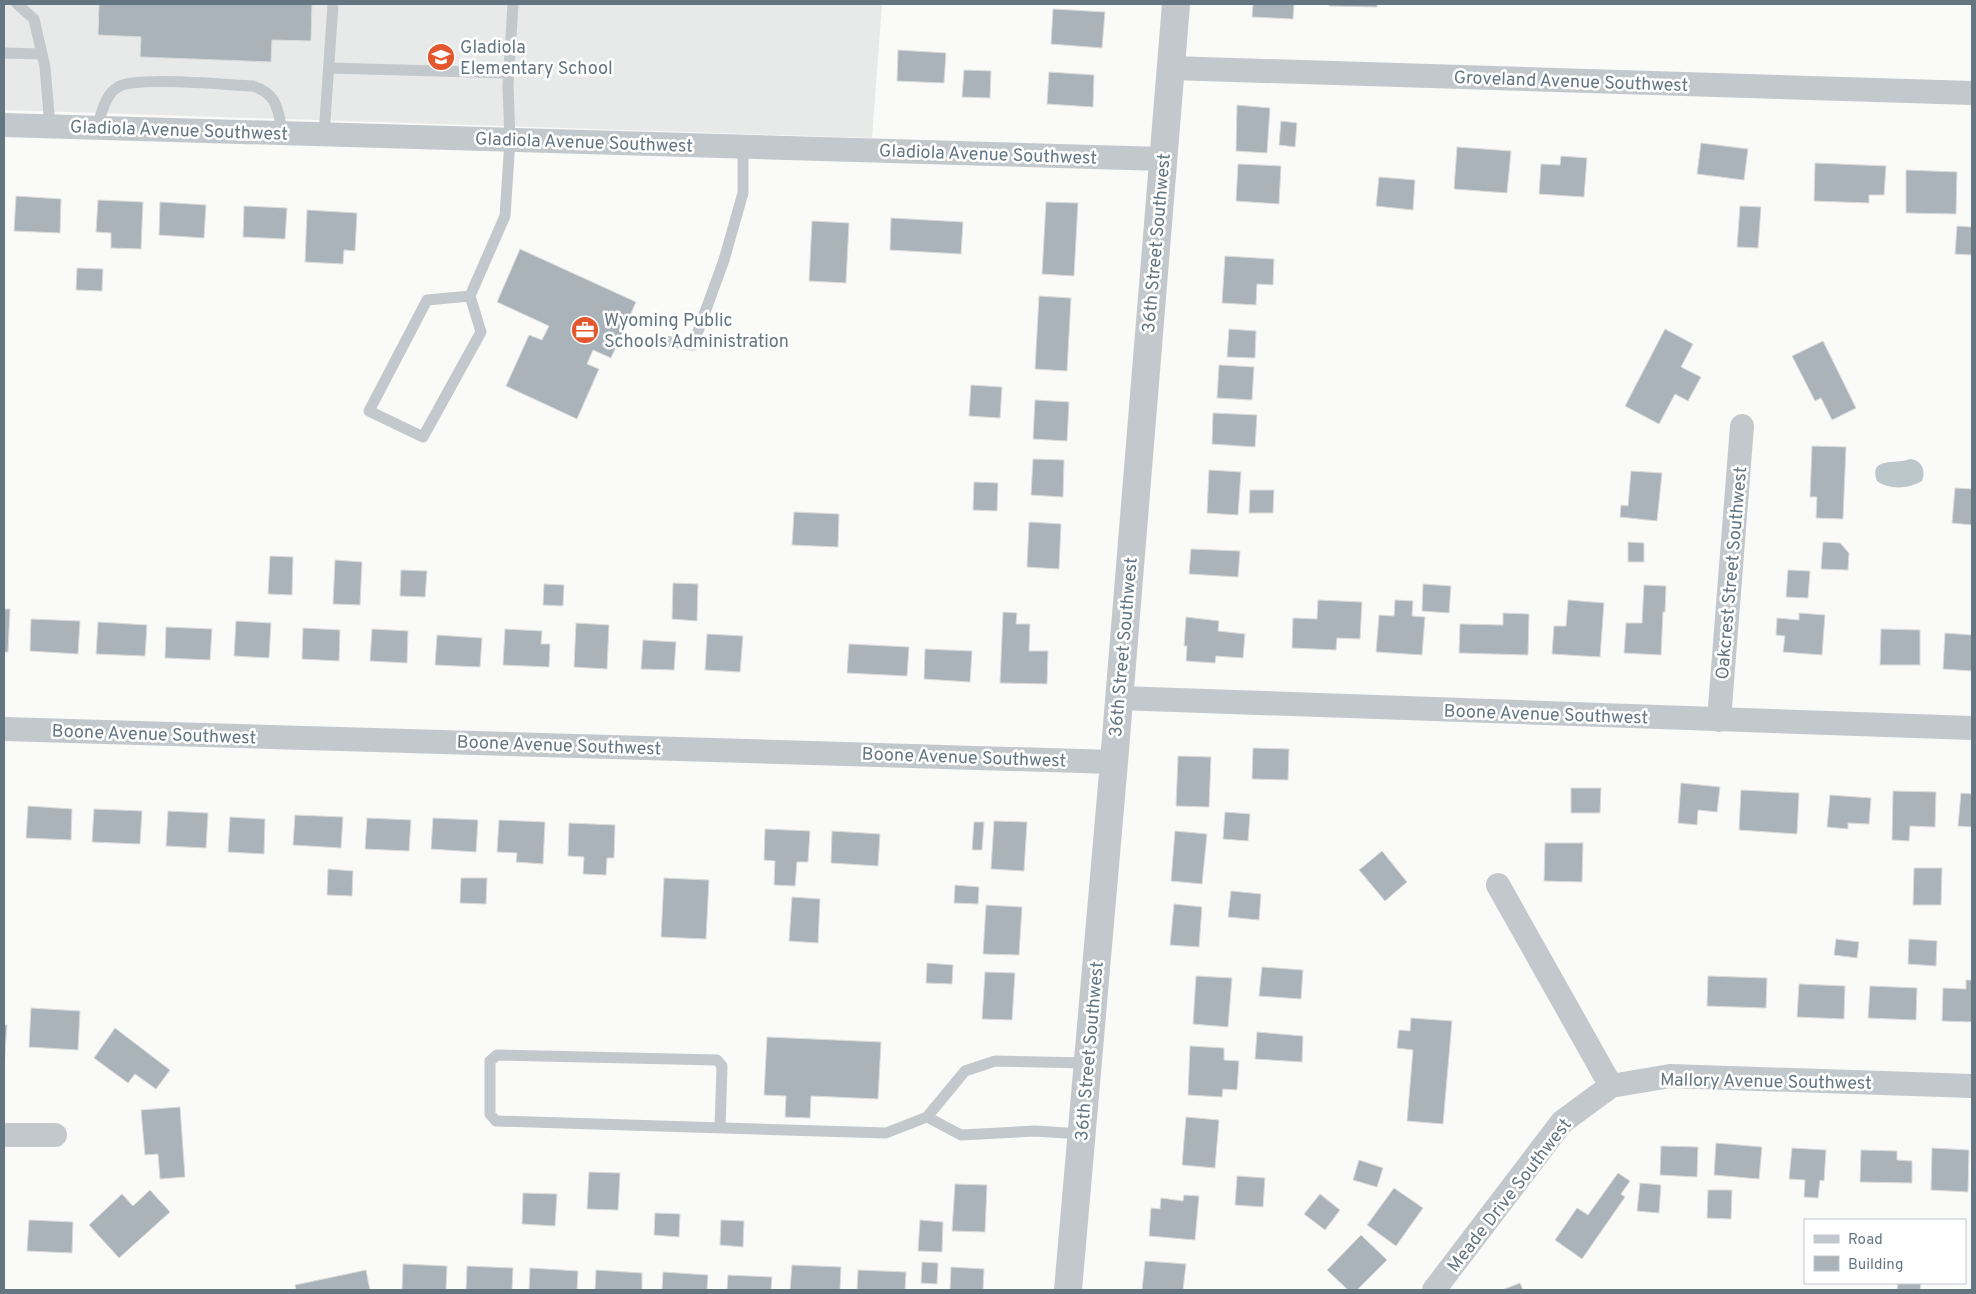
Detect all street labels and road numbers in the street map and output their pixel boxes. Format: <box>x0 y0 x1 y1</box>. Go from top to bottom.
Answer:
street label: Groveland Avenue Southwest <box>1453 67 1689 98</box>
street label: Gladiola Avenue Southwest <box>70 116 288 147</box>
street label: Gladiola Avenue Southwest <box>475 128 693 159</box>
street label: Gladiola Avenue Southwest <box>879 140 1097 171</box>
street label: 36th Street Southwest <box>1138 152 1177 334</box>
street label: Oakcrest Street Southwest <box>1712 466 1753 681</box>
street label: 36th Street Southwest <box>1105 556 1144 738</box>
street label: Boone Avenue Southwest <box>1443 700 1649 731</box>
street label: Boone Avenue Southwest <box>51 720 257 751</box>
street label: Boone Avenue Southwest <box>456 731 662 762</box>
street label: Boone Avenue Southwest <box>861 743 1067 774</box>
street label: 36th Street Southwest <box>1071 960 1110 1142</box>
street label: Mallory Avenue Southwest <box>1660 1069 1872 1096</box>
street label: Meade Drive Southwest <box>1443 1114 1577 1277</box>

